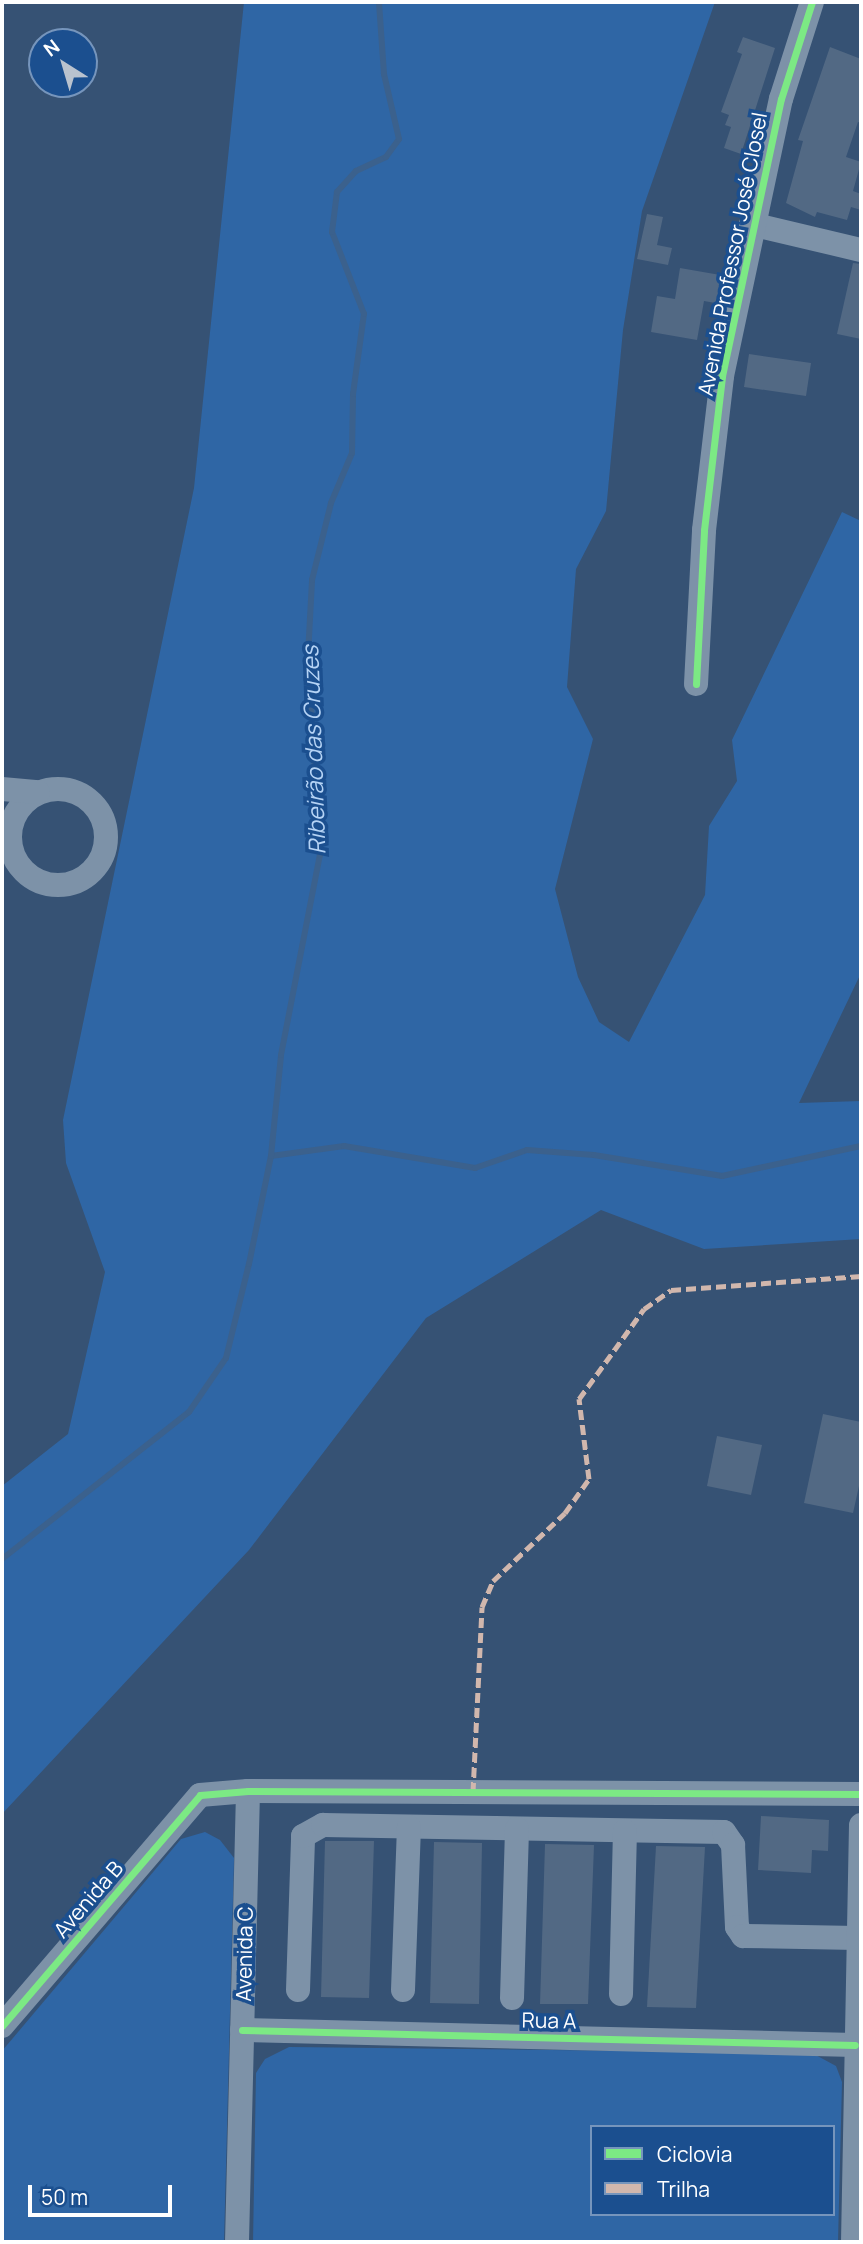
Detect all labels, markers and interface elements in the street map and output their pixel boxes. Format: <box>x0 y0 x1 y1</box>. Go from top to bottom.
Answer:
north arrow <box>28 28 98 98</box>
text: N <box>38 33 65 62</box>
street label: Avenida Professor José Closel <box>692 110 772 398</box>
water label: Ribeirão das Cruzes <box>296 645 330 855</box>
street label: Avenida B <box>48 1856 128 1942</box>
street label: Avenida C <box>231 1906 257 2002</box>
street label: Rua A <box>521 2007 577 2033</box>
legend <box>590 2125 835 2216</box>
text: Ciclovia <box>657 2140 732 2168</box>
scale bar <box>32 2170 175 2214</box>
text: Trilha <box>657 2175 710 2203</box>
text: 50 m <box>41 2183 88 2211</box>

